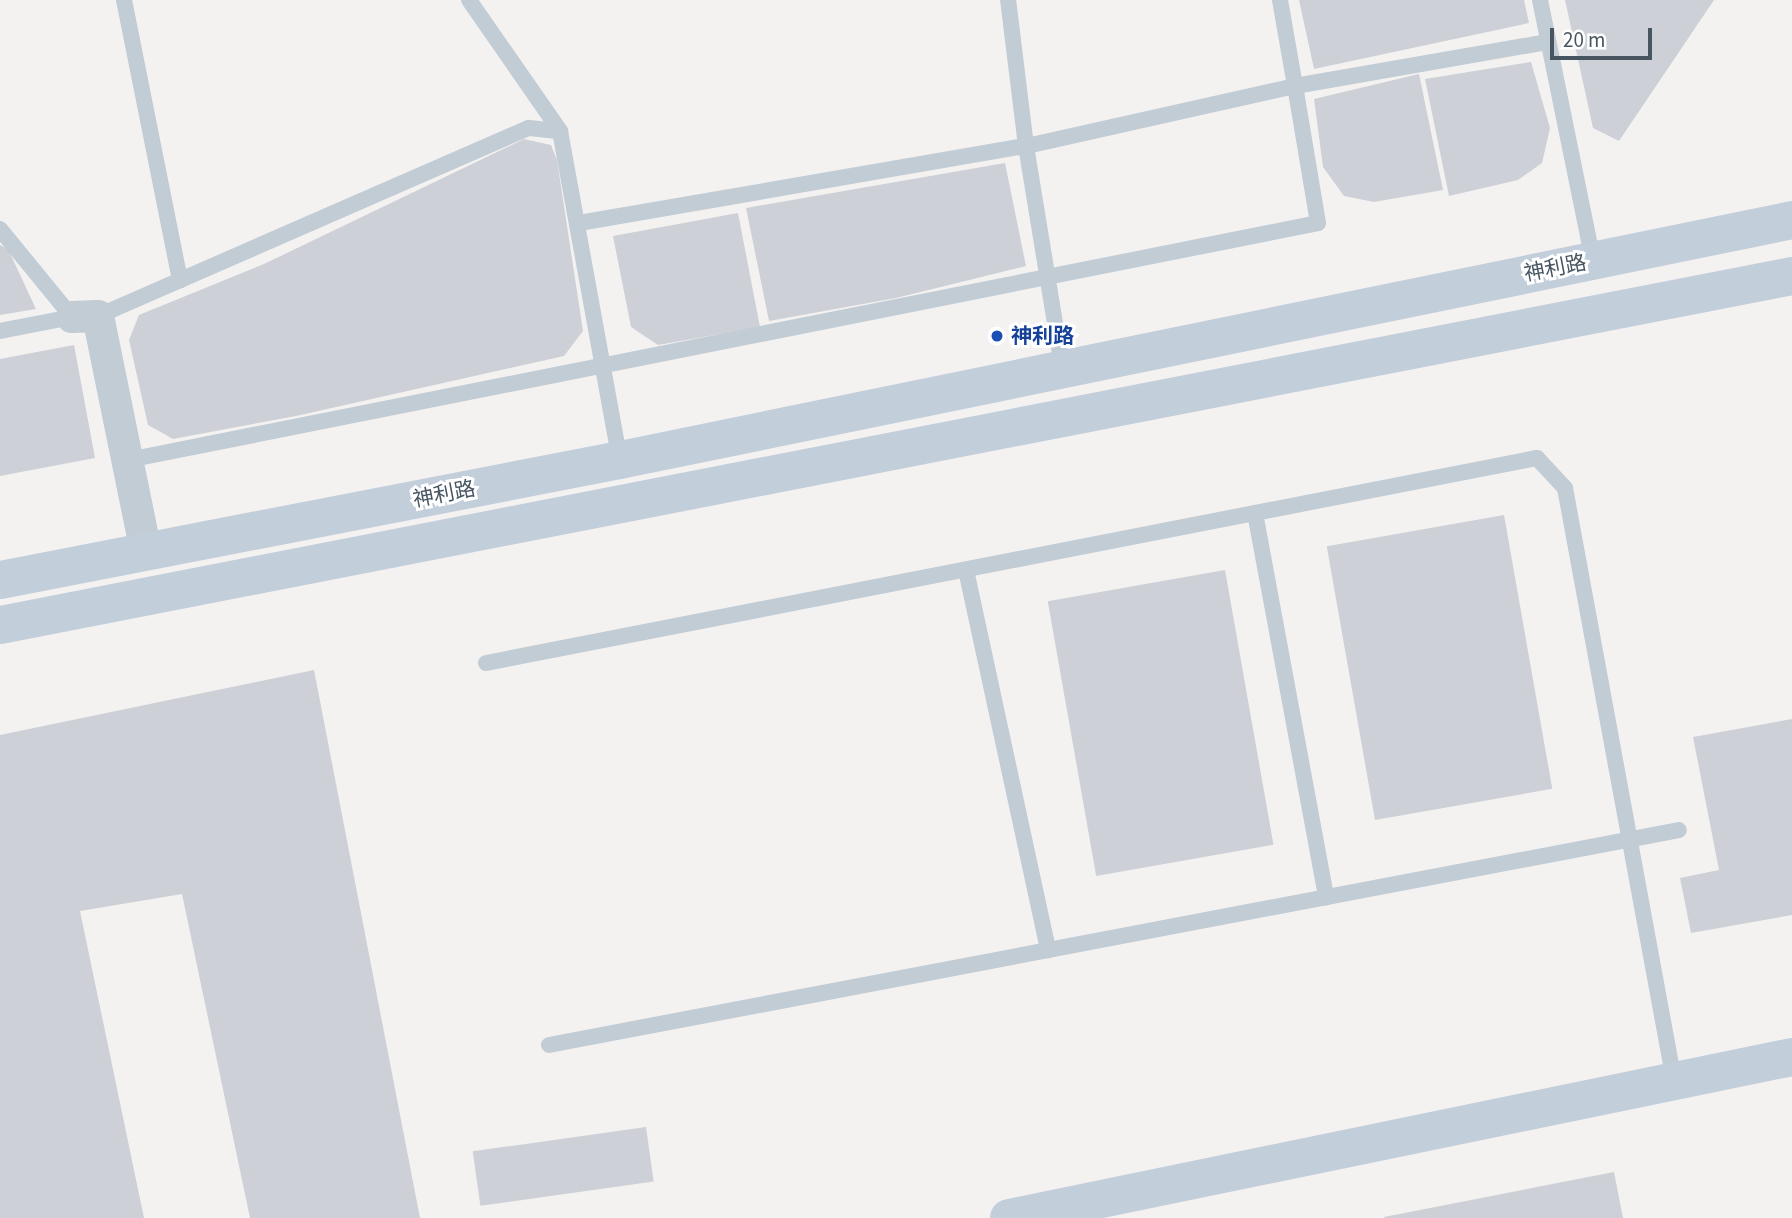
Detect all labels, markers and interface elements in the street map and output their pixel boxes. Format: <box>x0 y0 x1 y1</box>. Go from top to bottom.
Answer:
scale bar <box>1554 14 1656 58</box>
text: 20 m <box>1563 25 1605 55</box>
street label: 神利路 <box>1522 250 1588 286</box>
place label: 神利路 <box>1011 323 1074 349</box>
marker: 神利路 <box>989 328 1005 344</box>
street label: 神利路 <box>411 476 477 512</box>

